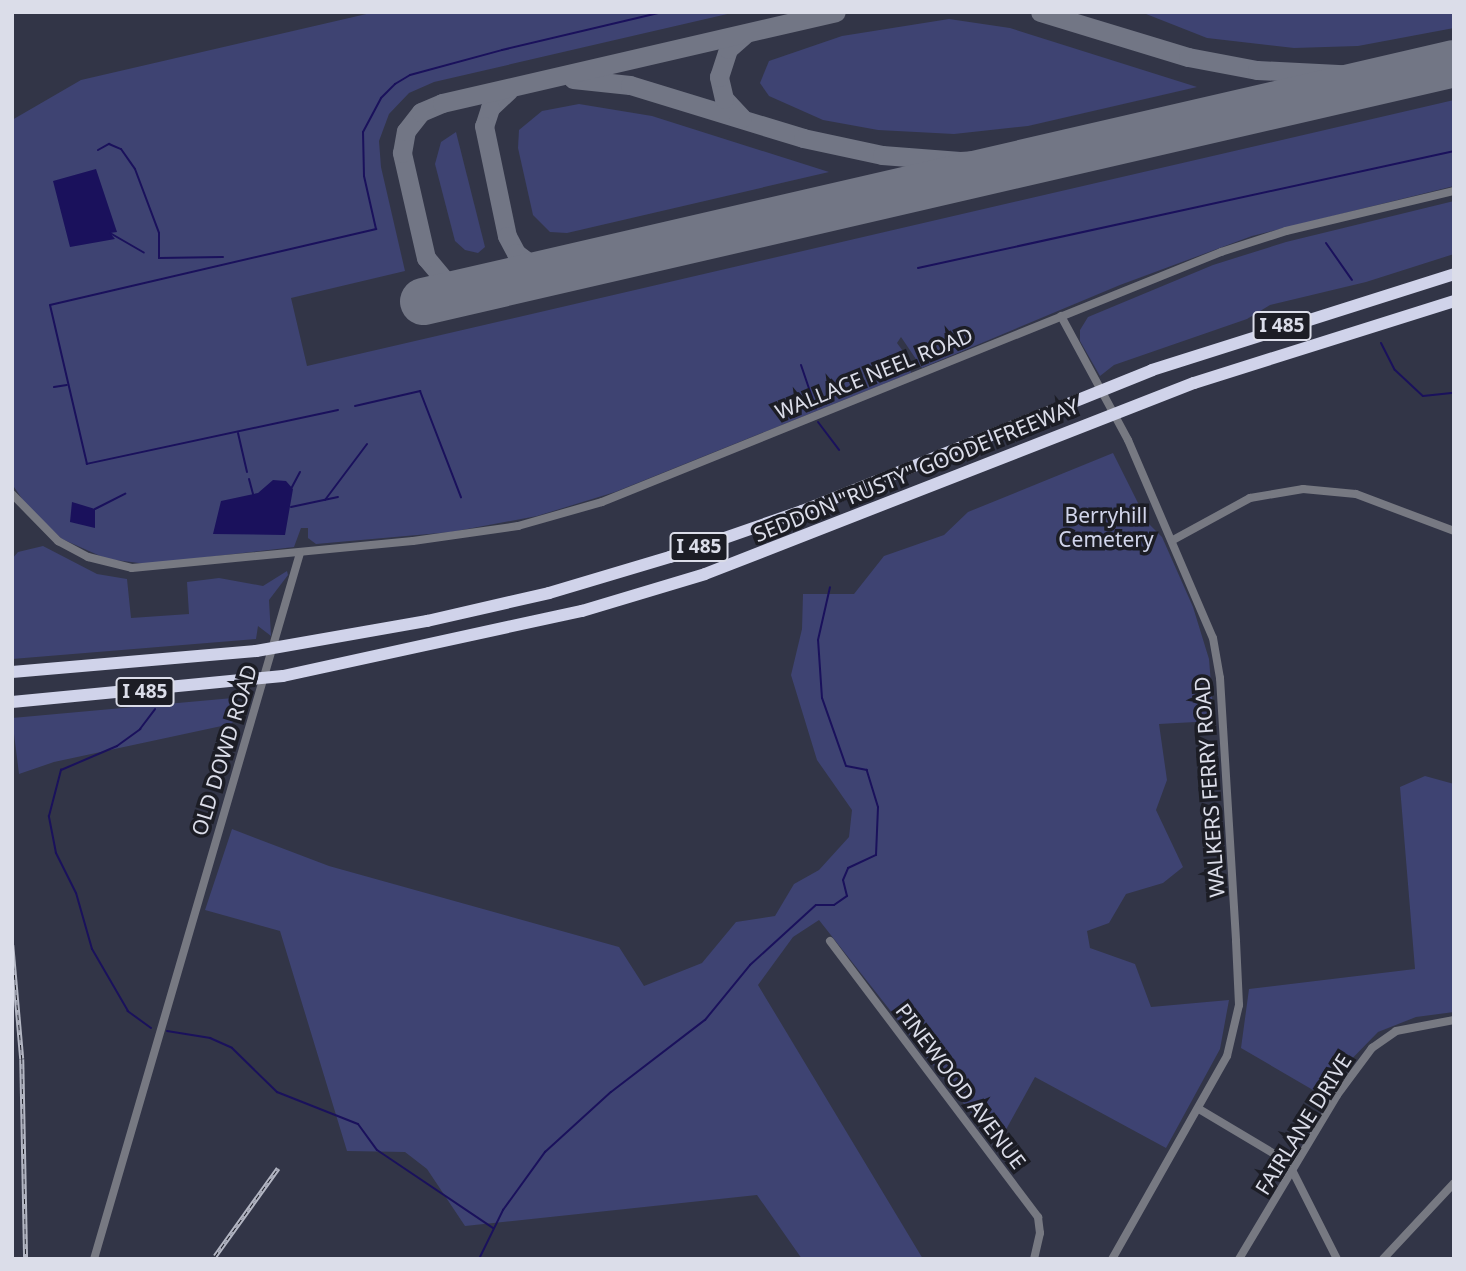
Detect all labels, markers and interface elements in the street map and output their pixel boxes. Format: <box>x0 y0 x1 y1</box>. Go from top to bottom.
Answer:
road number: I 485 <box>1252 310 1312 342</box>
street label: WALLACE NEEL ROAD <box>771 322 977 424</box>
street label: SEDDON "RUSTY" GOODE FREEWAY <box>750 393 1082 547</box>
park label: Berryhill Cemetery <box>1058 502 1154 552</box>
road number: I 485 <box>669 532 729 562</box>
street label: OLD DOWD ROAD <box>186 661 262 839</box>
street label: WALKERS FERRY ROAD <box>1189 676 1229 898</box>
road number: I 485 <box>115 677 175 708</box>
street label: PINEWOOD AVENUE <box>891 998 1031 1174</box>
street label: FAIRLANE DRIVE <box>1250 1049 1356 1199</box>

